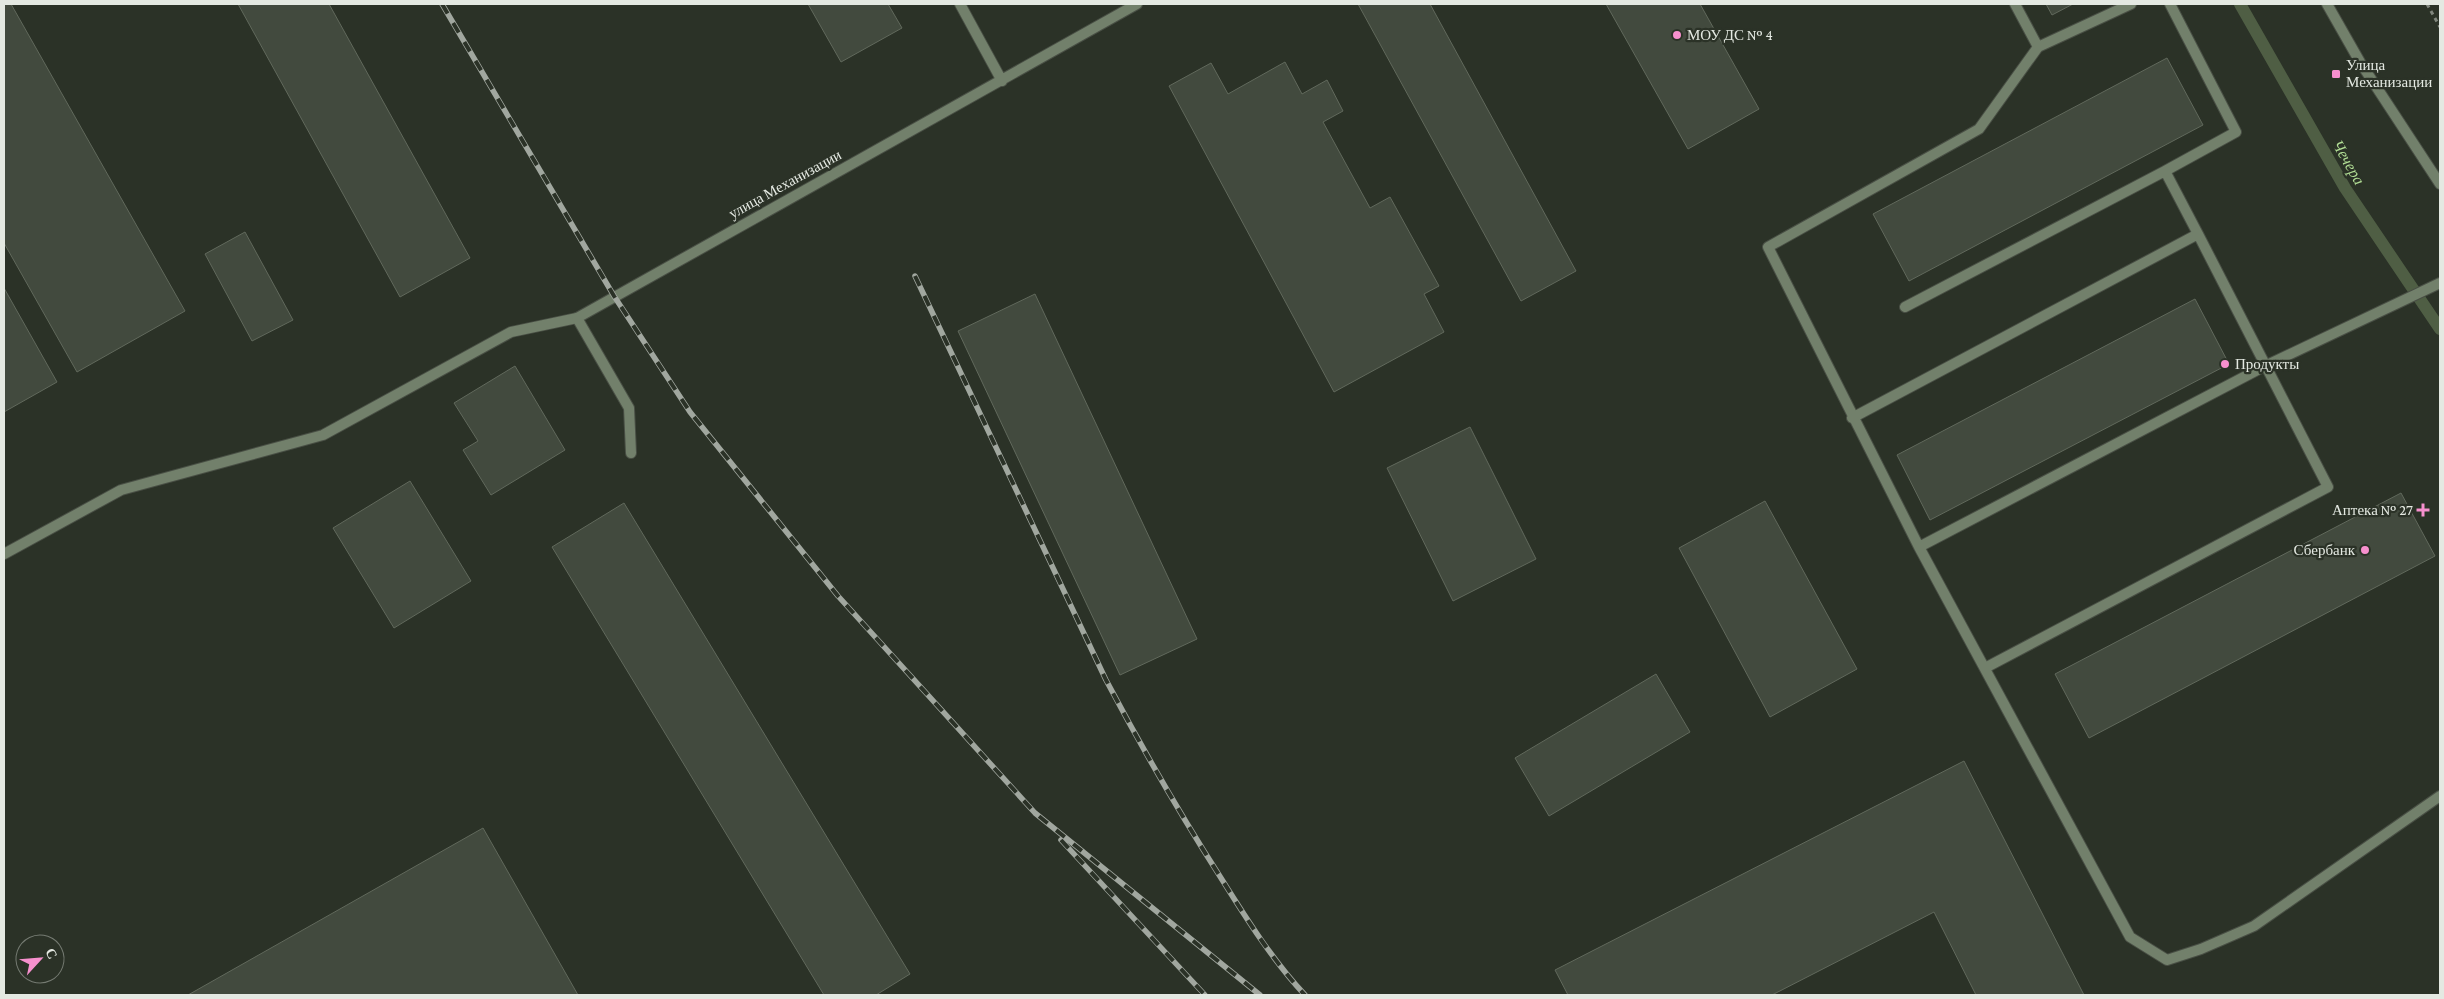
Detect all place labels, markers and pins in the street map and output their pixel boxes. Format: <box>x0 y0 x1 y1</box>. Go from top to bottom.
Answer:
place label: МОУ ДС № 4 <box>1687 27 1773 43</box>
marker: МОУ ДС № 4 <box>1671 29 1683 41</box>
place label: Улица Механизации <box>2346 57 2432 90</box>
marker: Улица Механизации <box>2330 68 2342 80</box>
place label: Продукты <box>2235 356 2299 372</box>
marker: Продукты <box>2219 358 2231 370</box>
place label: Аптека № 27 <box>2332 502 2413 518</box>
marker: Аптека № 27 <box>2417 504 2429 516</box>
place label: Сбербанк <box>2294 542 2356 558</box>
marker: Сбербанк <box>2359 544 2371 556</box>

